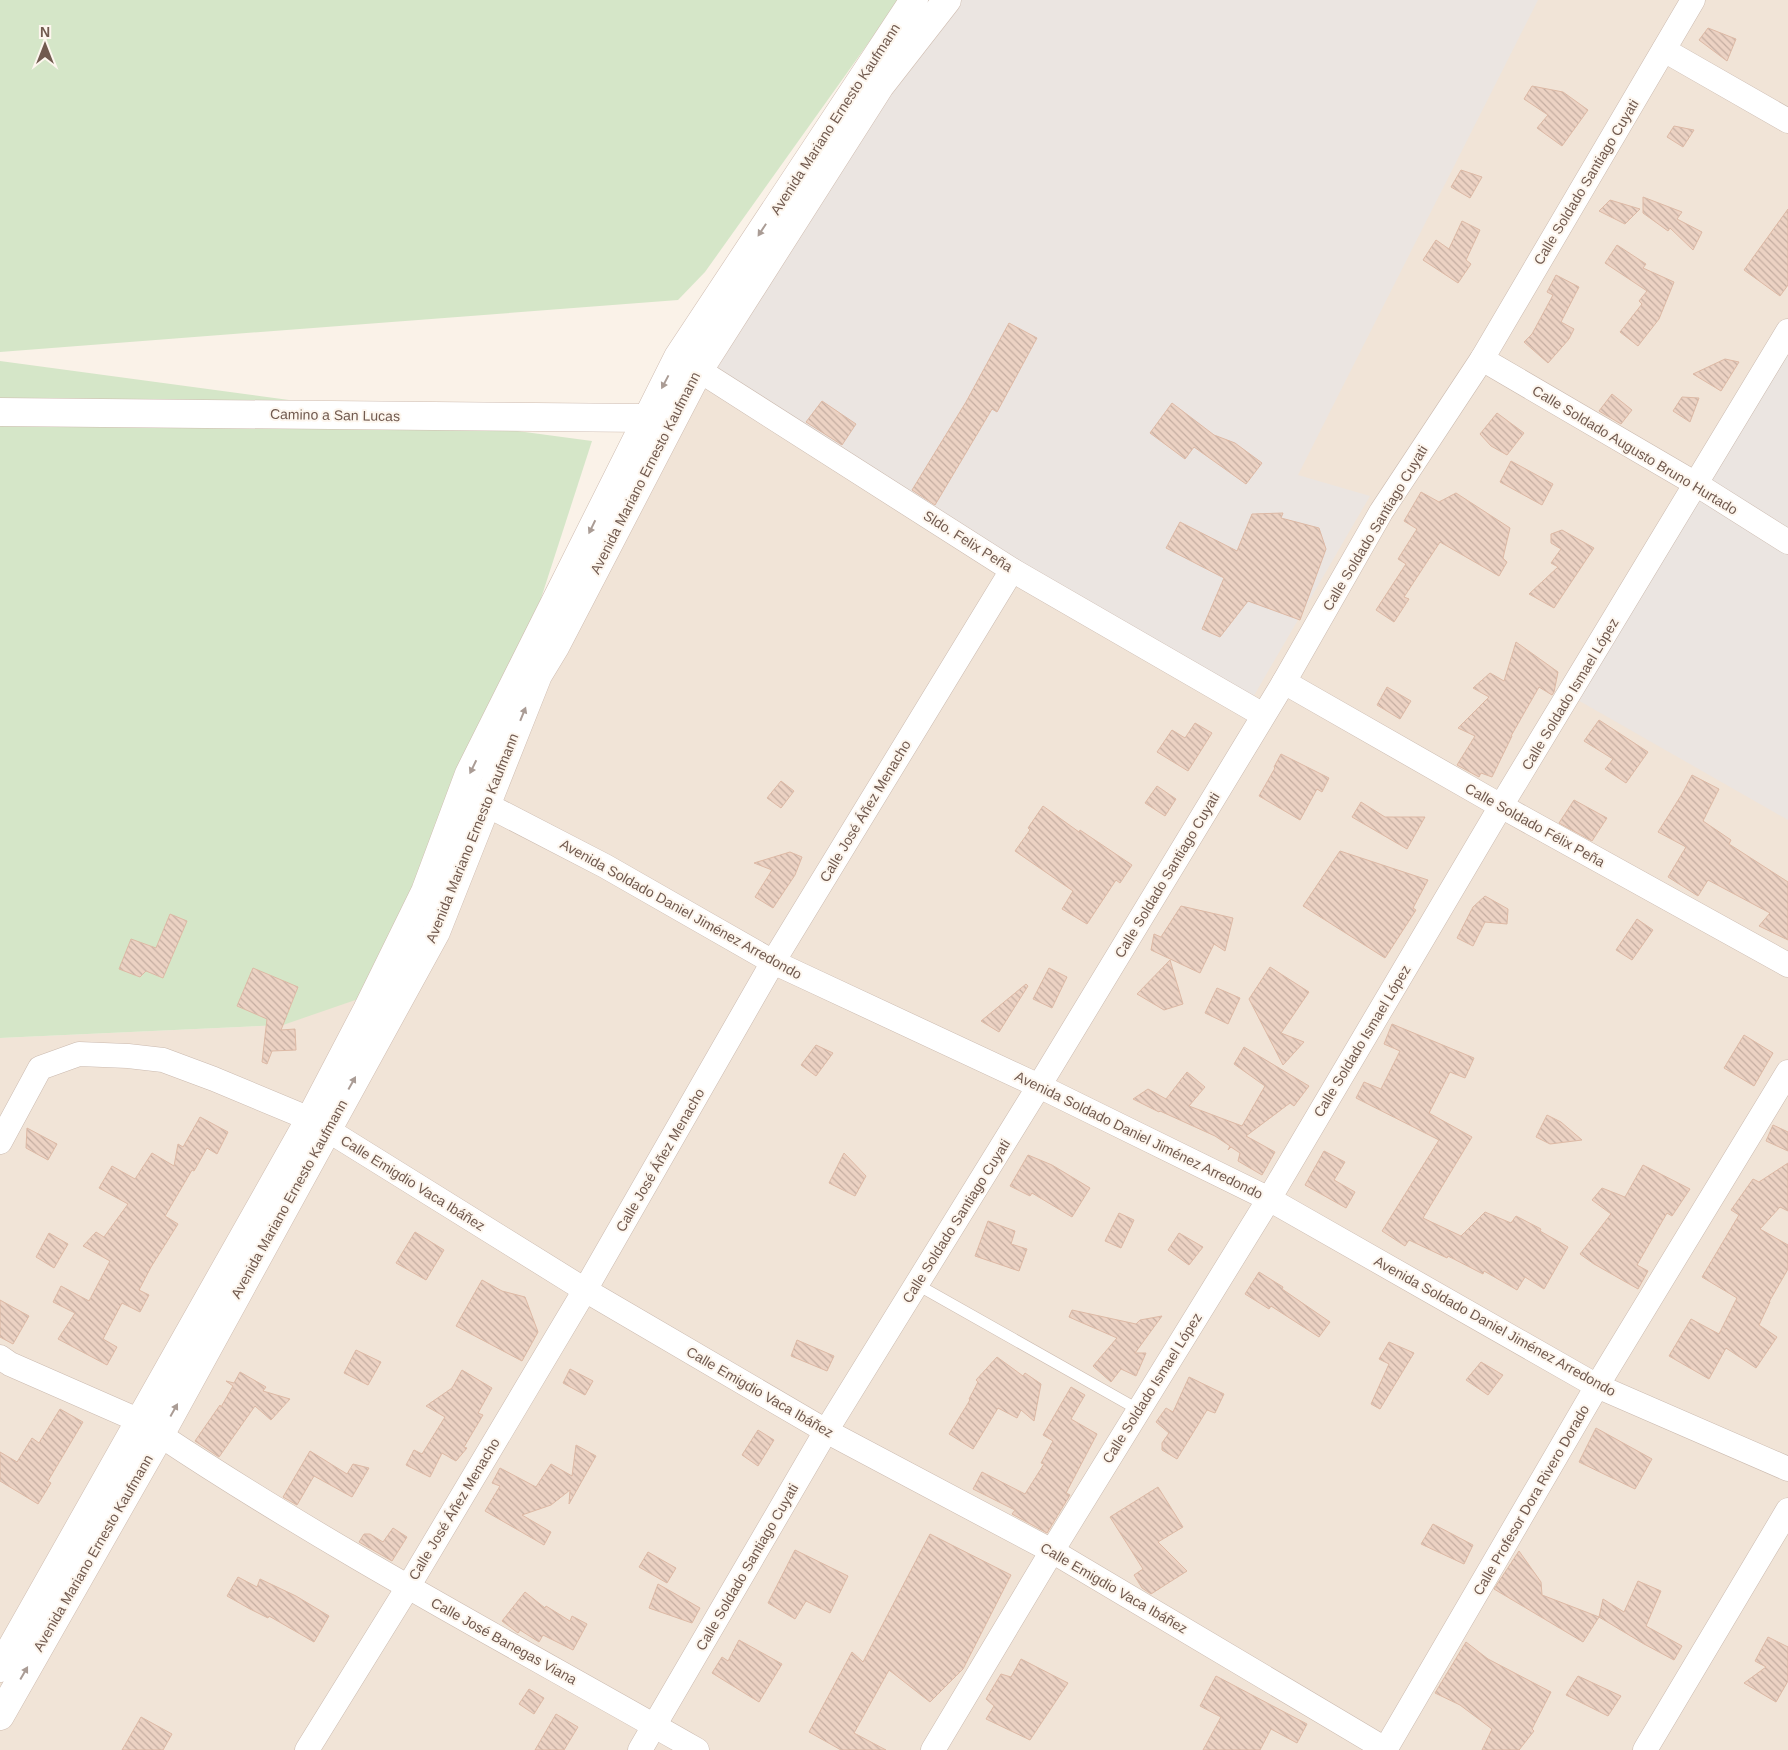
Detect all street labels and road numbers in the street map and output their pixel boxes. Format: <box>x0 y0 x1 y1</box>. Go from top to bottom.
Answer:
street label: Avenida Mariano Ernesto Kaufmann <box>767 20 903 218</box>
street label: Calle Soldado Santiago Cuyati <box>1530 96 1642 268</box>
street label: Avenida Mariano Ernesto Kaufmann <box>587 369 703 577</box>
street label: Calle Soldado Augusto Bruno Hurtado <box>1529 382 1741 518</box>
street label: Camino a San Lucas <box>270 406 400 424</box>
street label: Calle Soldado Santiago Cuyati <box>1319 442 1431 614</box>
street label: Sldo. Felix Peña <box>921 507 1016 575</box>
street label: Calle Soldado Ismael López <box>1518 615 1622 773</box>
street label: Avenida Mariano Ernesto Kaufmann <box>423 731 521 945</box>
street label: Calle José Áñez Menacho <box>816 737 914 885</box>
street label: Calle Soldado Félix Peña <box>1462 780 1608 870</box>
street label: Calle Soldado Santiago Cuyati <box>1111 789 1223 961</box>
street label: Avenida Soldado Daniel Jiménez Arredondo <box>557 836 805 982</box>
street label: Calle Soldado Ismael López <box>1310 962 1414 1120</box>
street label: Avenida Soldado Daniel Jiménez Arredondo <box>1012 1068 1266 1202</box>
street label: Calle José Áñez Menacho <box>612 1085 708 1234</box>
street label: Avenida Mariano Ernesto Kaufmann <box>228 1097 350 1301</box>
street label: Calle Emigdio Vaca Ibáñez <box>338 1132 488 1234</box>
street label: Calle Soldado Santiago Cuyati <box>899 1136 1013 1306</box>
street label: Avenida Soldado Daniel Jiménez Arredondo <box>1371 1253 1619 1399</box>
street label: Calle Soldado Ismael López <box>1099 1310 1205 1466</box>
street label: Calle Emigdio Vaca Ibáñez <box>684 1343 836 1441</box>
street label: Calle Profesor Dora Rivero Dorado <box>1470 1402 1592 1598</box>
street label: Calle José Áñez Menacho <box>405 1435 503 1583</box>
street label: Avenida Mariano Ernesto Kaufmann <box>30 1452 156 1654</box>
street label: Calle Soldado Santiago Cuyati <box>693 1481 801 1653</box>
street label: Calle Emigdio Vaca Ibáñez <box>1038 1539 1190 1637</box>
street label: Calle José Banegas Viana <box>428 1594 580 1688</box>

